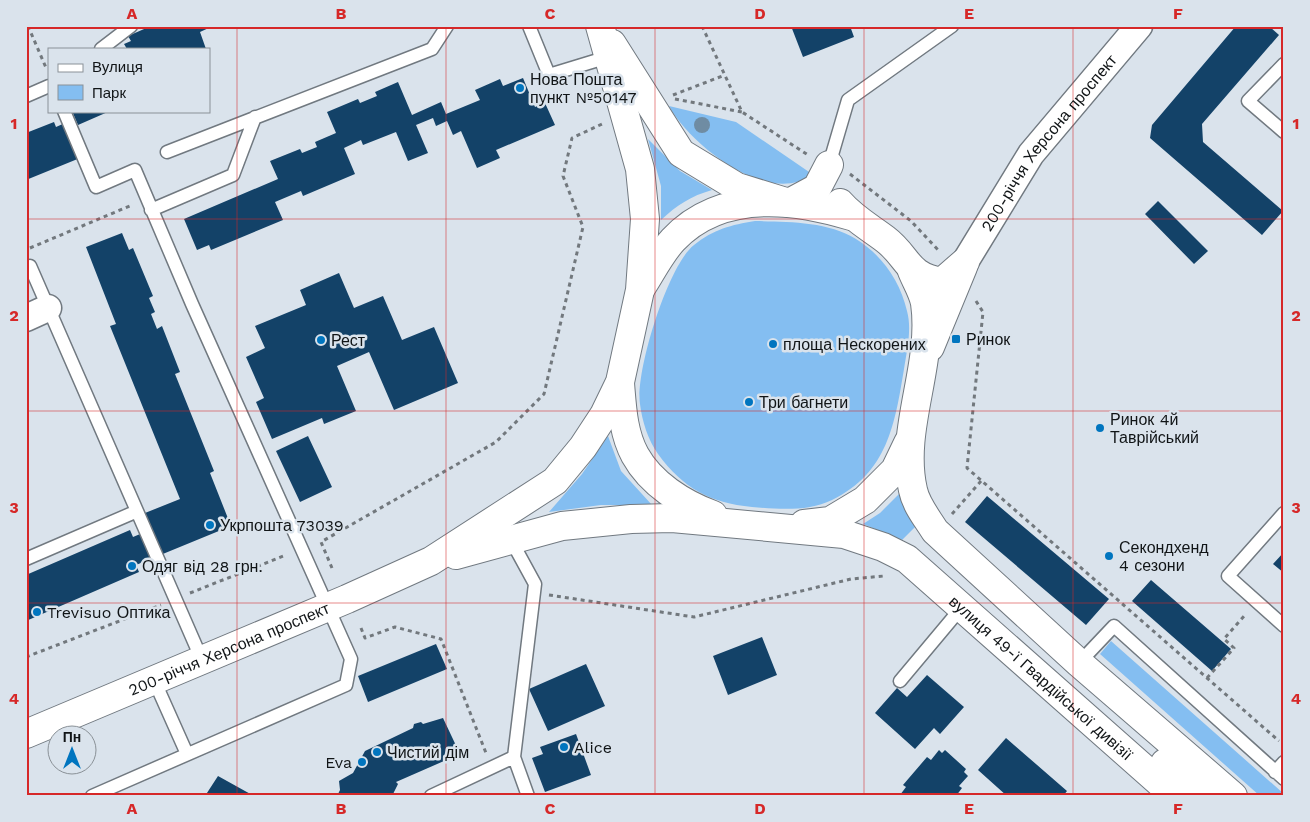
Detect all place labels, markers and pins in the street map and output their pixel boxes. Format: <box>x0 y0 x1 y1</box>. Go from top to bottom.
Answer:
place label: Нова Пошта пункт №50147 <box>530 70 636 107</box>
marker: Нова Пошта пункт №50147 <box>514 82 526 94</box>
place label: Ринок <box>966 330 1011 349</box>
place label: Рест <box>331 331 366 350</box>
marker: Ринок <box>950 333 962 345</box>
marker: Рест <box>315 334 327 346</box>
place label: площа Нескорених <box>783 335 926 354</box>
marker: площа Нескорених <box>767 338 779 350</box>
place label: Три багнети <box>759 393 848 412</box>
marker: Три багнети <box>743 396 755 408</box>
place label: Ринок 4й Таврійський <box>1110 410 1199 447</box>
marker: Ринок 4й Таврійський <box>1094 422 1106 434</box>
place label: Укрпошта 73039 <box>220 516 344 535</box>
marker: Укрпошта 73039 <box>204 519 216 531</box>
place label: Секондхенд 4 сезони <box>1119 538 1209 575</box>
marker: Секондхенд 4 сезони <box>1103 550 1115 562</box>
place label: Одяг від 28 грн. <box>142 557 263 576</box>
marker: Одяг від 28 грн. <box>126 560 138 572</box>
place label: Trevisuo Оптика <box>47 603 171 622</box>
marker: Trevisuo Оптика <box>31 606 43 618</box>
place label: Alice <box>574 738 612 757</box>
marker: Alice <box>558 741 570 753</box>
place label: Чистий дім <box>387 743 469 762</box>
marker: Чистий дім <box>371 746 383 758</box>
place label: Eva <box>325 753 352 772</box>
marker: Eva <box>356 756 368 768</box>

